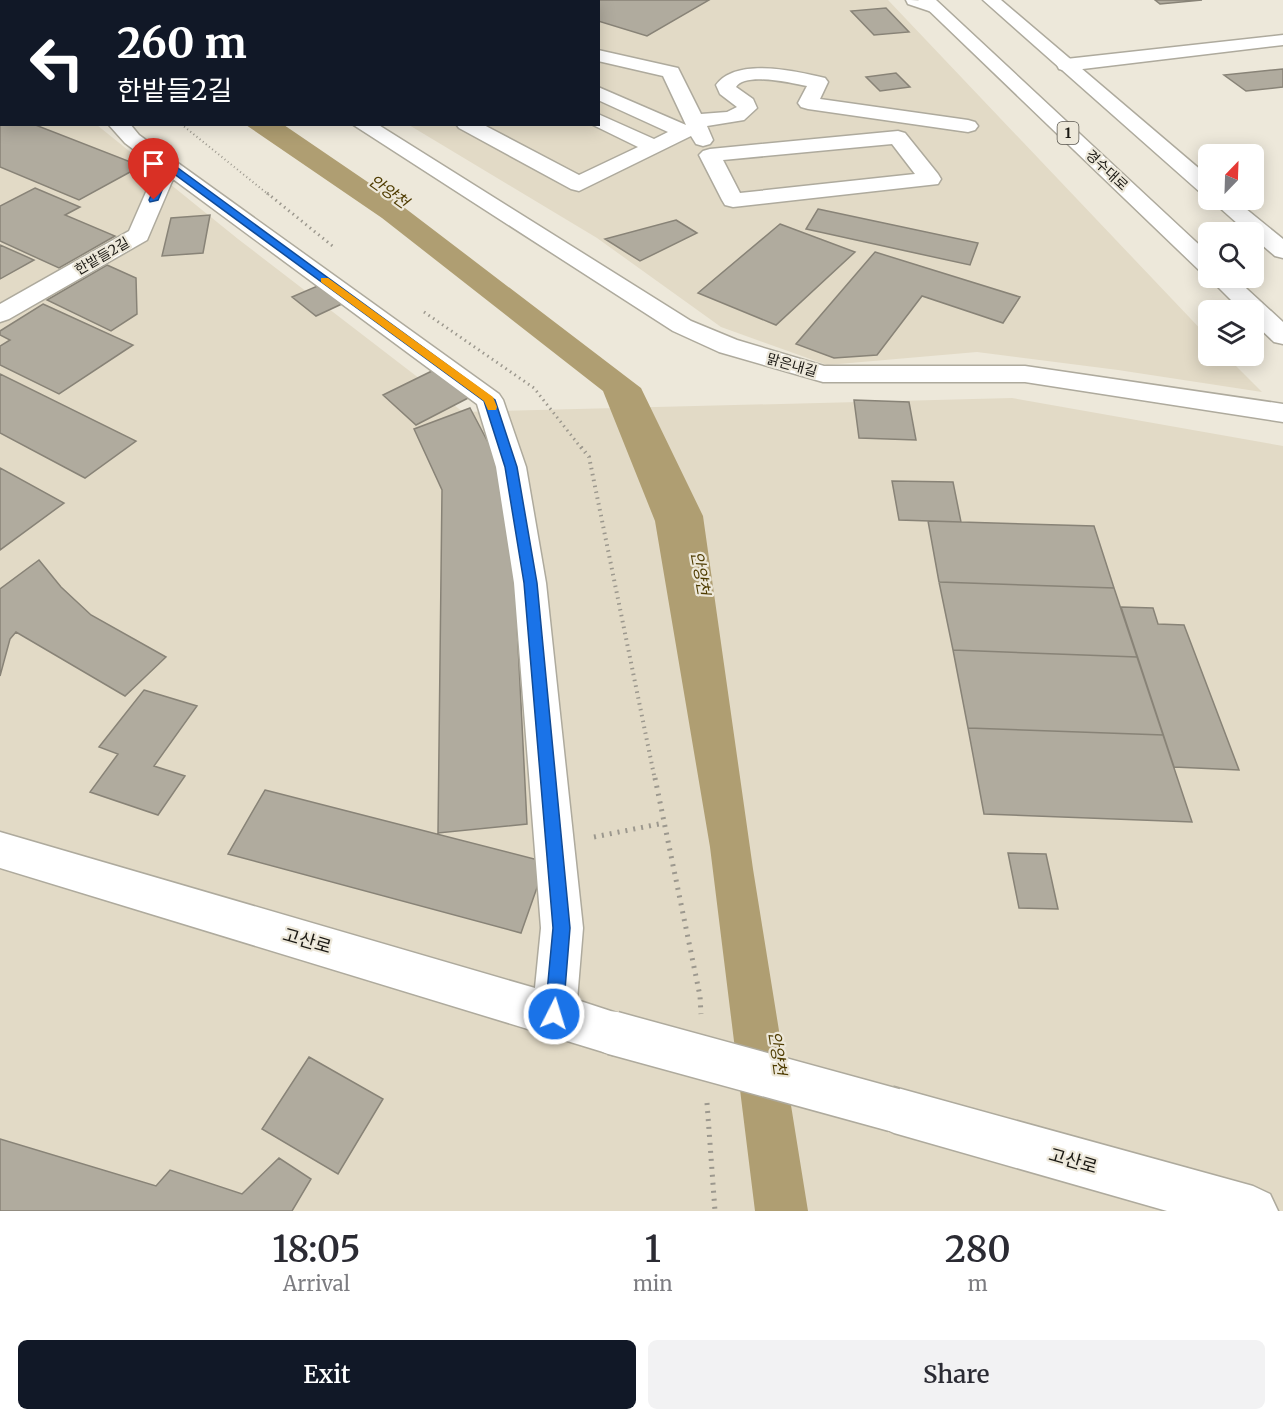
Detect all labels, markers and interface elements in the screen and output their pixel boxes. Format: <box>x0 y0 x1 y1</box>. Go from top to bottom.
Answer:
text: 260 m <box>117 17 247 69</box>
icon: left <box>18 24 96 102</box>
text: 한밭들2길 <box>117 73 232 107</box>
road number: 1 <box>1058 122 1078 144</box>
pin <box>128 138 179 200</box>
north arrow <box>1198 144 1264 210</box>
map controls <box>1198 144 1264 366</box>
street label: 경수대로 <box>1082 146 1132 194</box>
icon: arrive <box>137 147 170 180</box>
water label: 안양천 <box>365 170 415 213</box>
button: search <box>1198 222 1264 288</box>
street label: 한밭들2길 <box>72 233 132 279</box>
button: layers <box>1198 300 1264 366</box>
street label: 맑은내길 <box>765 349 819 381</box>
water label: 안양천 <box>687 550 715 599</box>
street label: 고산로 <box>280 923 334 958</box>
position arrow <box>522 982 586 1046</box>
water label: 안양천 <box>765 1030 791 1079</box>
street label: 고산로 <box>1046 1143 1100 1178</box>
text: 18:05 <box>272 1227 361 1272</box>
text: 1 <box>644 1227 661 1272</box>
text: 280 <box>945 1227 1011 1272</box>
text: Arrival <box>283 1271 350 1296</box>
text: min <box>633 1271 672 1296</box>
text: m <box>968 1271 988 1296</box>
button: Exit <box>18 1340 636 1409</box>
button: Share <box>648 1340 1265 1409</box>

